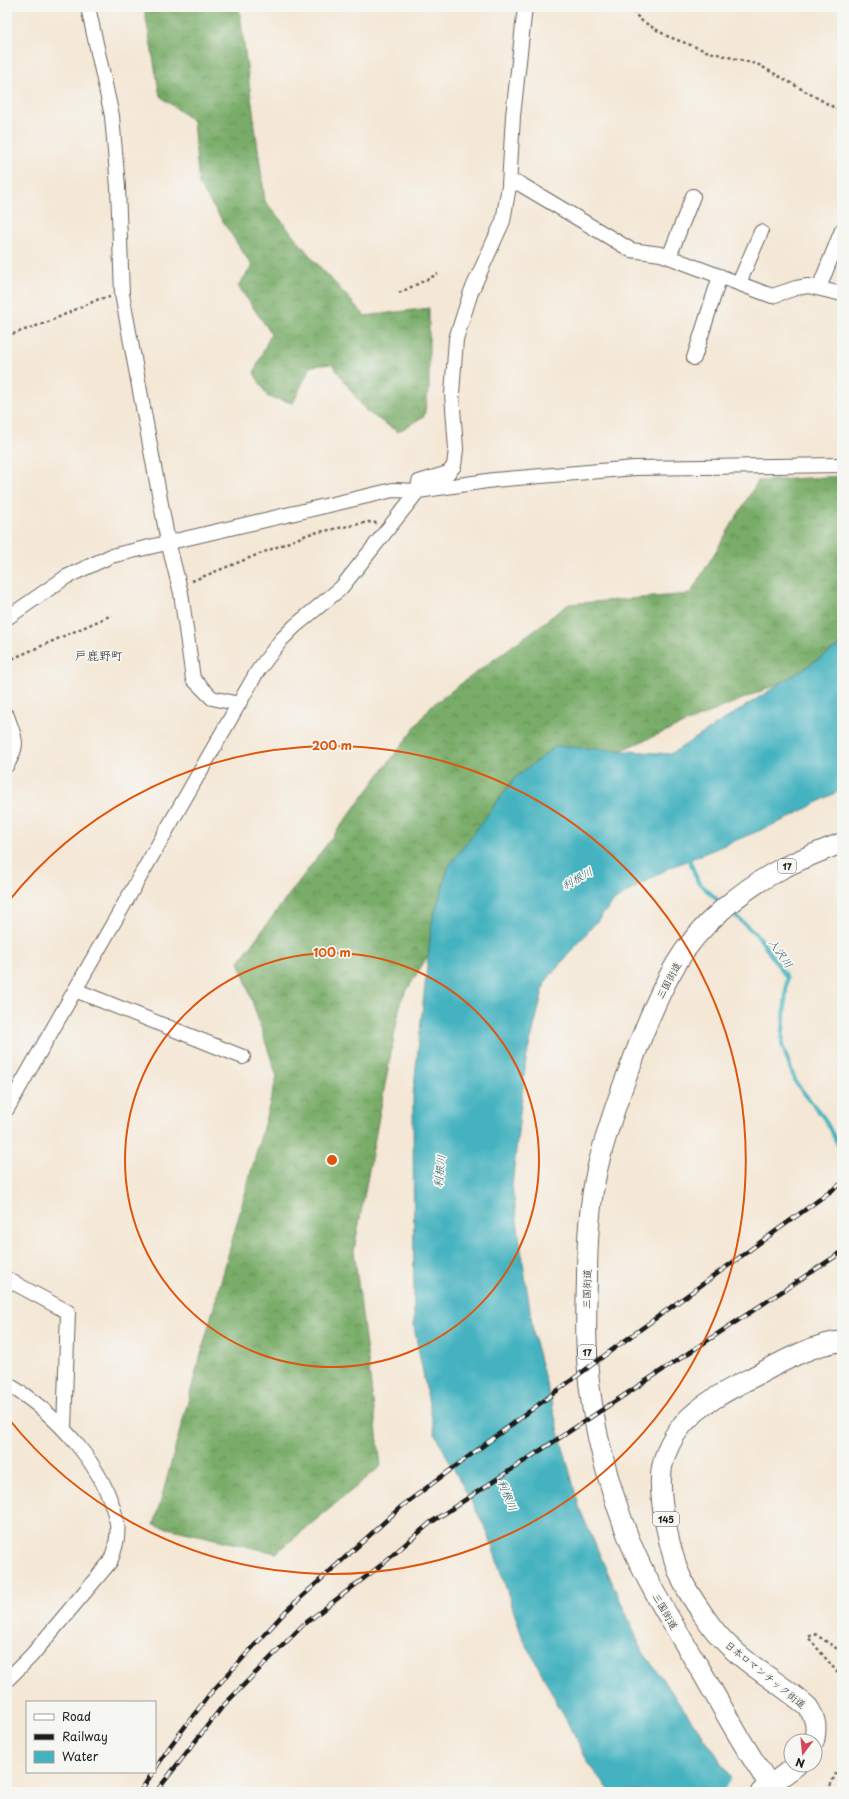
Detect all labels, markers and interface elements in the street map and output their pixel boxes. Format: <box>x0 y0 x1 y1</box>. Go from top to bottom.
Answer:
district label: 戸鹿野町 <box>75 646 123 664</box>
text: 200 m <box>312 736 352 754</box>
road number: 17 <box>778 859 796 873</box>
water label: 利根川 <box>558 863 596 893</box>
water label: 入沢川 <box>765 935 797 971</box>
text: 100 m <box>313 943 351 961</box>
street label: 三国街道 <box>652 959 684 1001</box>
centre of rings <box>325 1153 339 1167</box>
water label: 利根川 <box>429 1154 449 1188</box>
street label: 三国街道 <box>578 1269 594 1309</box>
road number: 17 <box>578 1345 596 1359</box>
water label: 利根川 <box>494 1477 522 1513</box>
road number: 145 <box>653 1512 679 1526</box>
street label: 三国街道 <box>650 1590 682 1632</box>
street label: 日本ロマンチック街道 <box>722 1637 810 1711</box>
legend <box>26 1701 156 1773</box>
text: Road <box>62 1707 91 1725</box>
text: Railway <box>62 1727 108 1745</box>
north arrow <box>783 1733 823 1773</box>
text: Water <box>62 1747 99 1765</box>
text: N <box>793 1754 807 1772</box>

